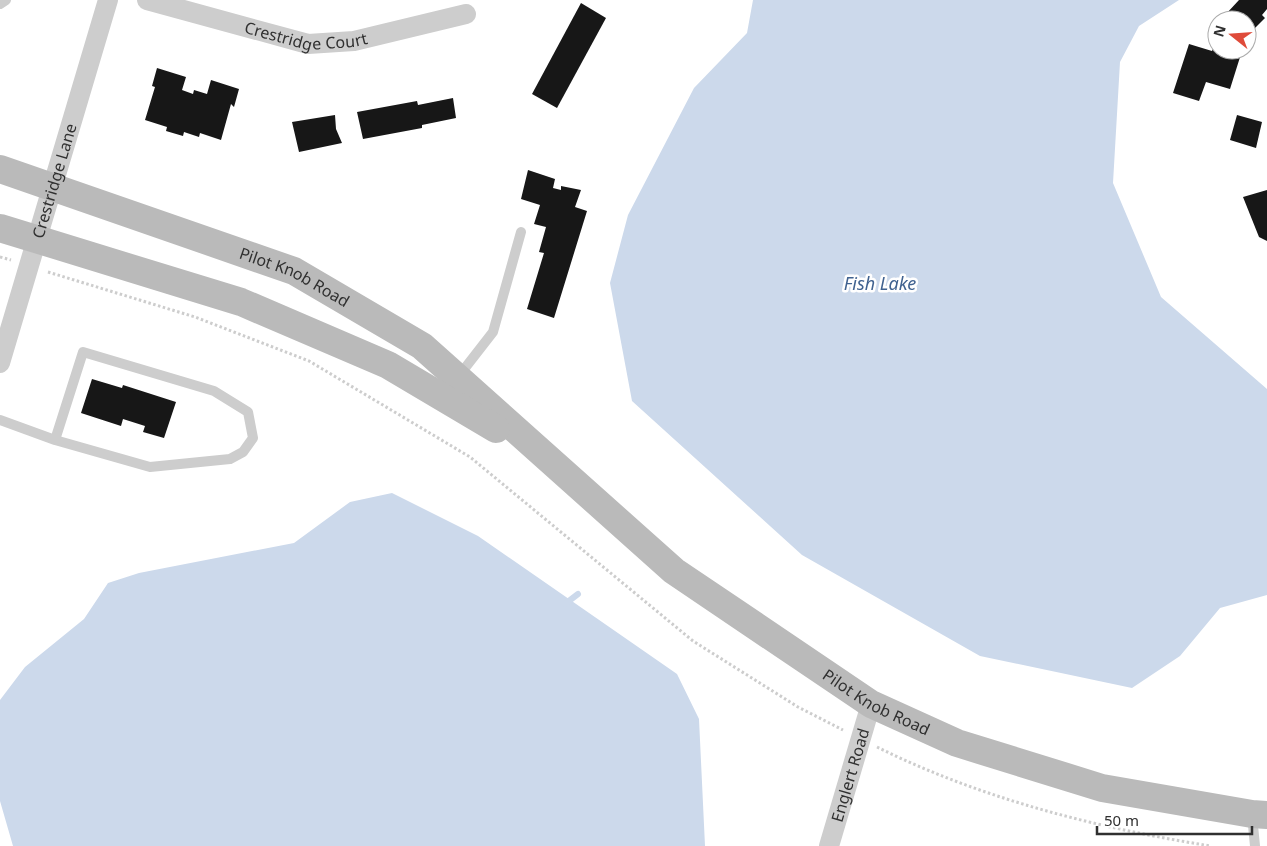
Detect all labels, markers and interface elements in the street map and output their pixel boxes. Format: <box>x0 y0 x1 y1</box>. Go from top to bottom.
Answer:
north arrow <box>1207 10 1257 60</box>
street label: Crestridge Court <box>242 16 370 56</box>
text: N <box>1208 23 1230 39</box>
street label: Crestridge Lane <box>27 121 82 241</box>
street label: Pilot Knob Road <box>237 242 354 312</box>
water label: Fish Lake <box>844 271 916 295</box>
street label: Pilot Knob Road <box>819 664 934 740</box>
street label: Englert Road <box>826 725 874 825</box>
scale bar <box>1097 804 1252 836</box>
text: 50 m <box>1104 810 1139 830</box>

